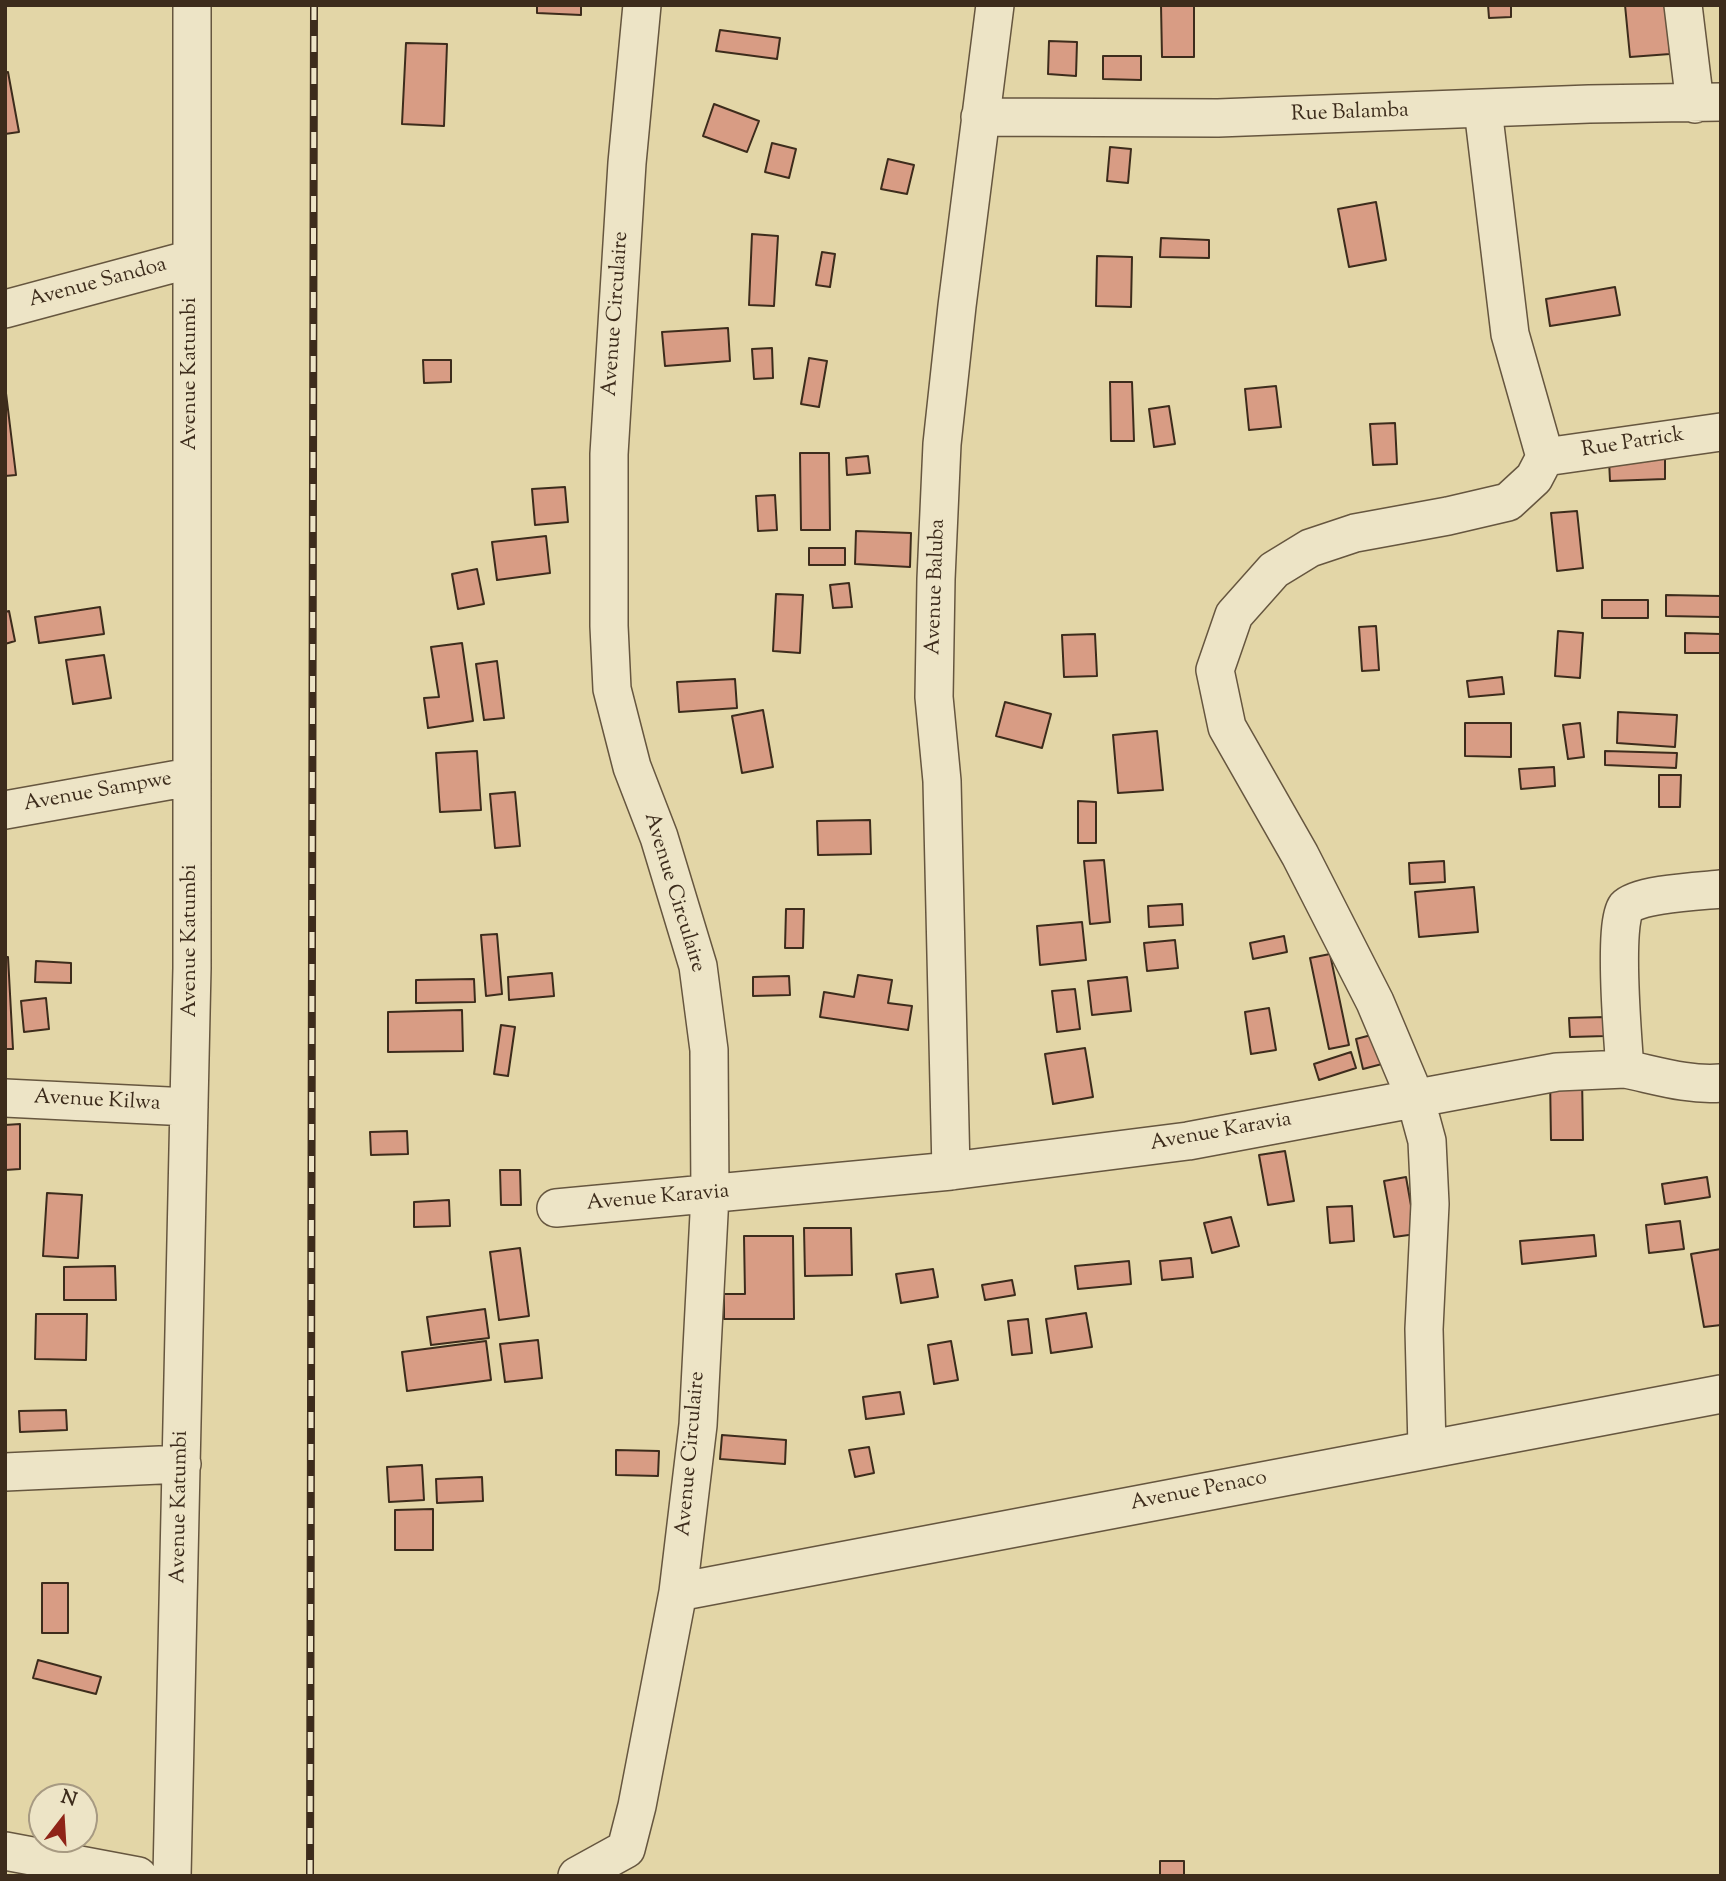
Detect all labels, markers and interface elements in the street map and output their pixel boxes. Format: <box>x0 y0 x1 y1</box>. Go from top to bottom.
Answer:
street label: Rue Balamba <box>1291 99 1409 129</box>
street label: Avenue Circulaire <box>599 230 635 398</box>
street label: Avenue Sandoa <box>26 253 170 315</box>
street label: Avenue Katumbi <box>178 297 204 451</box>
street label: Rue Patrick <box>1580 423 1686 465</box>
street label: Avenue Baluba <box>922 518 952 656</box>
street label: Avenue Sampwe <box>22 768 174 818</box>
street label: Avenue Circulaire <box>637 810 709 976</box>
street label: Avenue Katumbi <box>178 864 204 1018</box>
street label: Avenue Kilwa <box>33 1086 161 1118</box>
street label: Avenue Karavia <box>1148 1108 1294 1158</box>
street label: Avenue Karavia <box>586 1180 730 1218</box>
street label: Avenue Circulaire <box>672 1370 712 1538</box>
street label: Avenue Katumbi <box>167 1430 195 1584</box>
street label: Avenue Penaco <box>1129 1466 1269 1518</box>
north arrow <box>28 1783 98 1853</box>
text: N <box>57 1784 80 1814</box>

